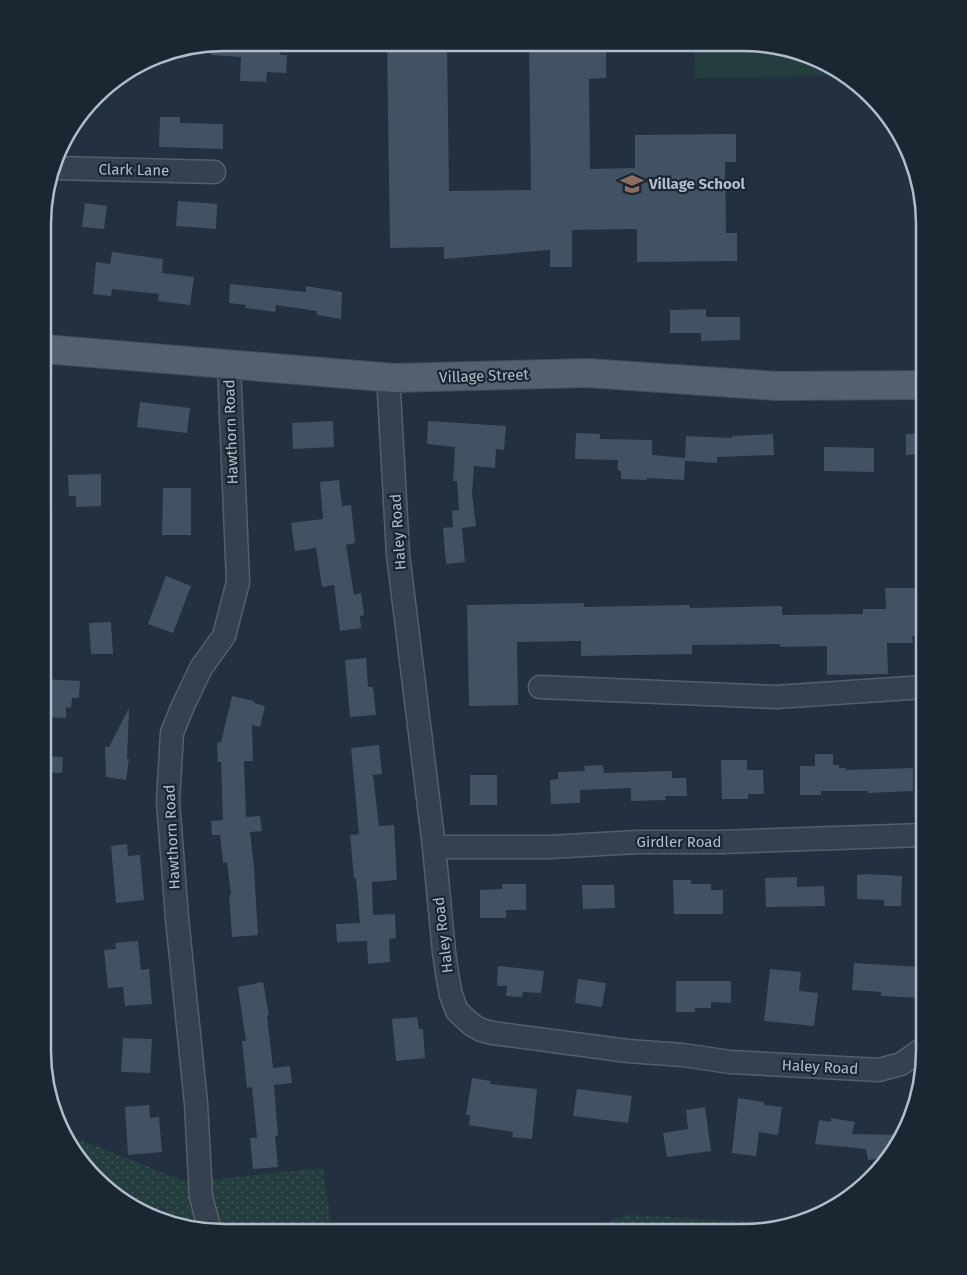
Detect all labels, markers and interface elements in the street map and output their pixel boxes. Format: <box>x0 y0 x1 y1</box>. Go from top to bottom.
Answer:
street label: Clark Lane <box>99 160 169 180</box>
school or university icon: Village School <box>619 171 645 197</box>
place label: Village School <box>648 175 745 193</box>
street label: Village Street <box>439 365 530 387</box>
street label: Hawthorn Road <box>220 379 242 485</box>
street label: Haley Road <box>386 493 410 571</box>
street label: Hawthorn Road <box>160 784 184 890</box>
street label: Girdler Road <box>637 833 721 851</box>
street label: Haley Road <box>429 896 457 974</box>
street label: Haley Road <box>781 1056 859 1078</box>

